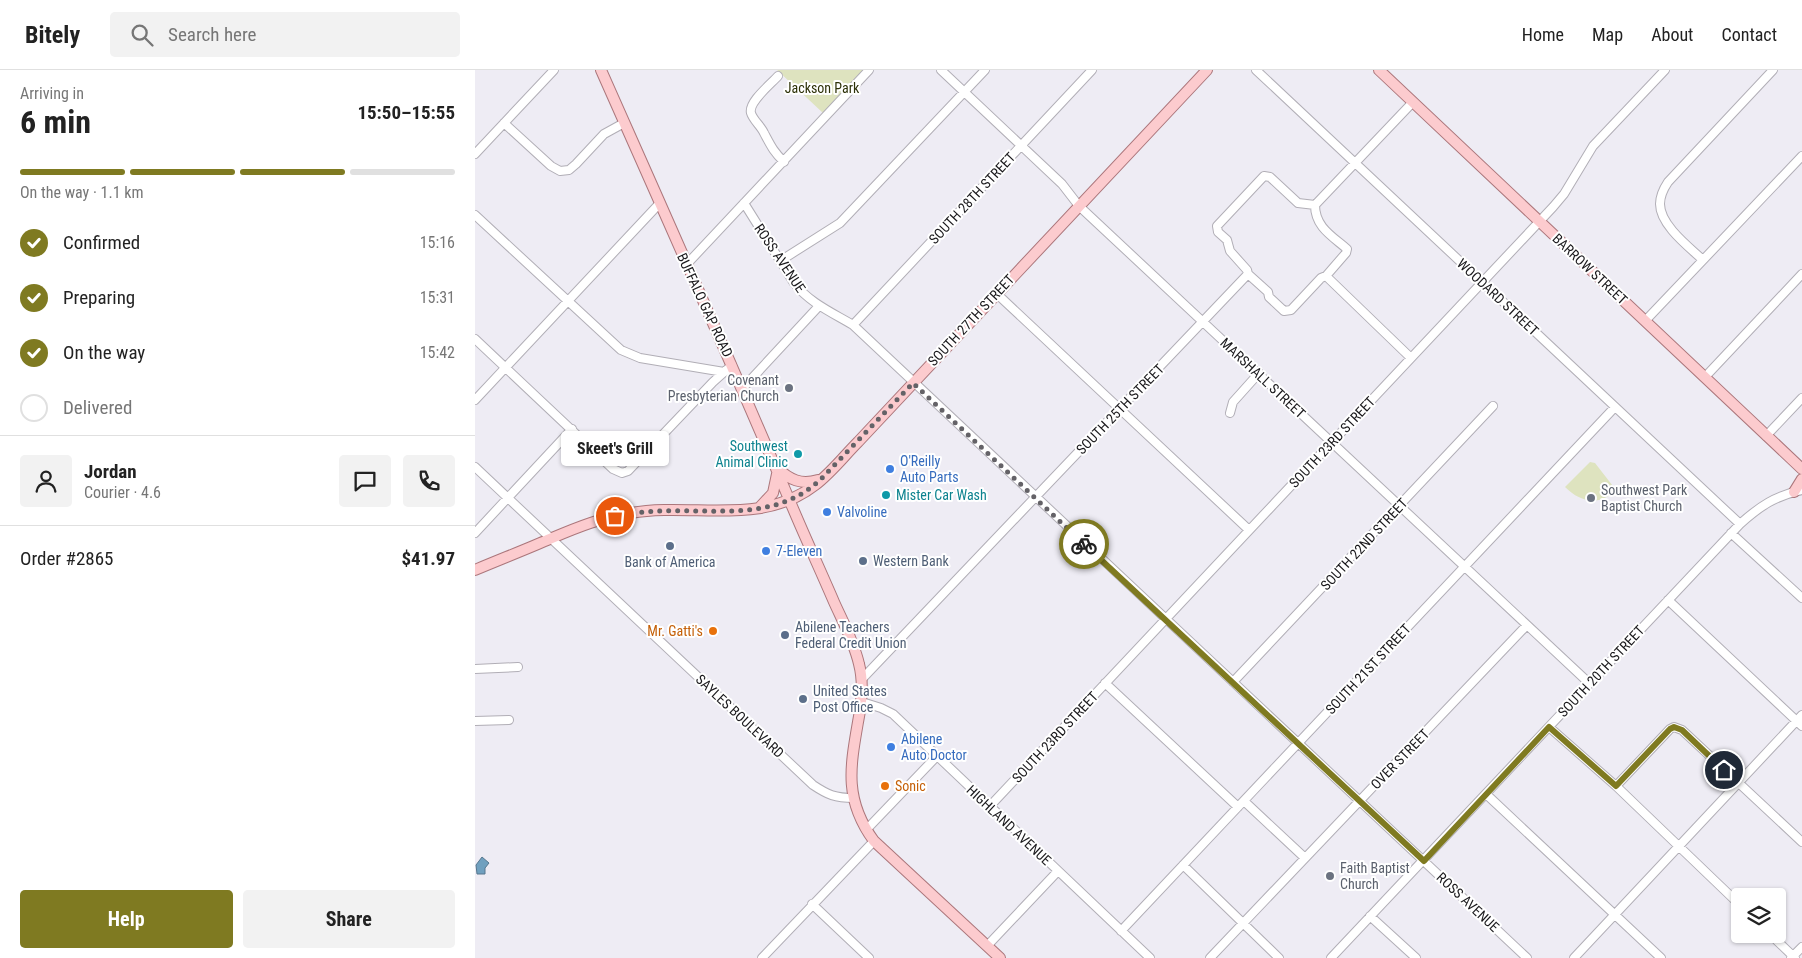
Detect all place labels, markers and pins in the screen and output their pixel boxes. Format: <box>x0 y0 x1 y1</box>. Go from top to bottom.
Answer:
place label: Covenant Presbyterian Church <box>668 372 779 404</box>
marker: Covenant Presbyterian Church <box>783 382 795 394</box>
callout: Skeet's Grill <box>561 431 669 466</box>
place label: Southwest Animal Clinic <box>715 438 788 470</box>
marker: Southwest Animal Clinic <box>792 448 804 460</box>
place label: O'Reilly Auto Parts <box>900 453 959 485</box>
marker: O'Reilly Auto Parts <box>884 463 896 475</box>
place label: Southwest Park Baptist Church <box>1601 482 1688 514</box>
place label: Mister Car Wash <box>896 487 987 503</box>
marker: Mister Car Wash <box>880 489 892 501</box>
marker: Southwest Park Baptist Church <box>1585 492 1597 504</box>
pin <box>594 495 636 537</box>
place label: Valvoline <box>837 504 888 520</box>
marker: Valvoline <box>821 506 833 518</box>
marker: Bank of America <box>664 540 676 552</box>
place label: 7-Eleven <box>776 543 822 559</box>
marker: 7-Eleven <box>760 545 772 557</box>
place label: Western Bank <box>873 553 949 569</box>
place label: Bank of America <box>624 554 716 570</box>
marker: Western Bank <box>857 555 869 567</box>
place label: Abilene Teachers Federal Credit Union <box>795 619 907 651</box>
place label: Mr. Gatti's <box>647 623 703 639</box>
marker: Mr. Gatti's <box>707 625 719 637</box>
marker: Abilene Teachers Federal Credit Union <box>779 629 791 641</box>
place label: United States Post Office <box>813 683 887 715</box>
marker: United States Post Office <box>797 693 809 705</box>
place label: Abilene Auto Doctor <box>901 731 967 763</box>
marker: Abilene Auto Doctor <box>885 741 897 753</box>
pin <box>1703 749 1745 791</box>
place label: Sonic <box>895 778 926 794</box>
marker: Sonic <box>879 780 891 792</box>
place label: Faith Baptist Church <box>1340 860 1410 892</box>
marker: Faith Baptist Church <box>1324 870 1336 882</box>

